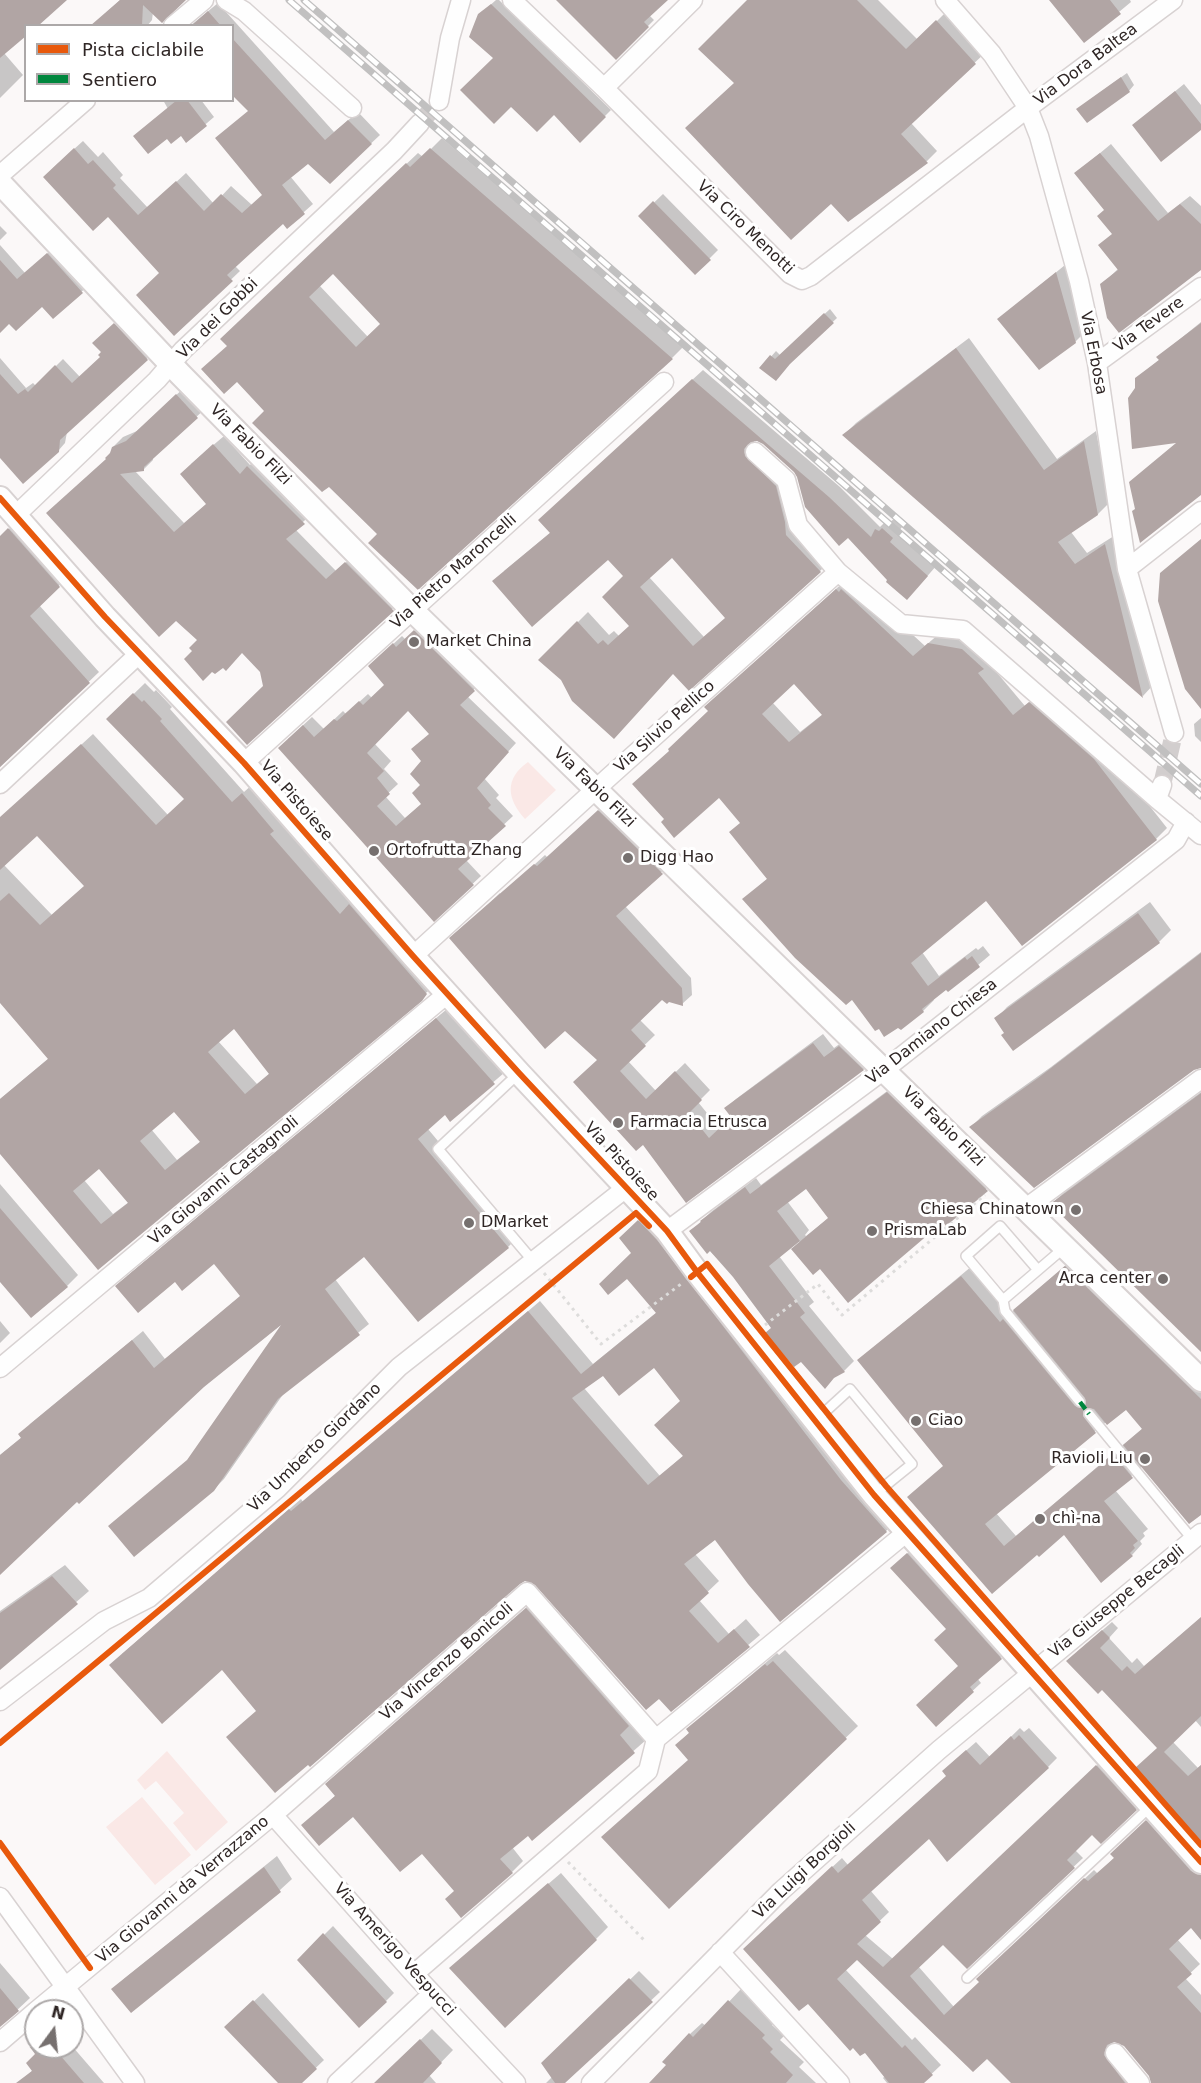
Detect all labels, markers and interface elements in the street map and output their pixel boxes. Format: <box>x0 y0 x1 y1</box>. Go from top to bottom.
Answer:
street label: Via Dora Baltea <box>1030 20 1142 110</box>
legend <box>24 24 234 102</box>
text: Pista ciclabile <box>82 39 204 60</box>
text: Sentiero <box>82 69 157 90</box>
street label: Via Ciro Menotti <box>693 177 797 279</box>
street label: Via dei Gobbi <box>174 275 262 363</box>
street label: Via Tevere <box>1110 293 1188 357</box>
street label: Via Erbosa <box>1075 310 1111 396</box>
street label: Via Fabio Filzi <box>205 400 295 490</box>
street label: Via Pietro Maroncelli <box>387 510 521 634</box>
place label: Market China <box>426 632 532 652</box>
marker: Market China <box>407 635 421 649</box>
street label: Via Silvio Pellico <box>611 677 719 777</box>
street label: Via Fabio Filzi <box>549 744 639 832</box>
street label: Via Pistoiese <box>256 757 336 845</box>
place label: Ortofrutta Zhang <box>386 841 522 861</box>
marker: Ortofrutta Zhang <box>367 844 381 858</box>
place label: Digg Hao <box>640 848 714 868</box>
marker: Digg Hao <box>621 851 635 865</box>
street label: Via Damiano Chiesa <box>863 975 1001 1089</box>
street label: Via Fabio Filzi <box>898 1083 988 1171</box>
street label: Via Giovanni Castagnoli <box>145 1113 303 1249</box>
place label: Farmacia Etrusca <box>630 1113 767 1133</box>
marker: Farmacia Etrusca <box>611 1116 625 1130</box>
street label: Via Pistoiese <box>580 1119 662 1205</box>
place label: Chiesa Chinatown <box>920 1200 1064 1220</box>
marker: Chiesa Chinatown <box>1069 1203 1083 1217</box>
place label: DMarket <box>481 1213 548 1233</box>
marker: DMarket <box>462 1216 476 1230</box>
place label: PrismaLab <box>884 1221 967 1241</box>
marker: PrismaLab <box>865 1224 879 1238</box>
place label: Arca center <box>1059 1269 1151 1289</box>
marker: Arca center <box>1156 1272 1170 1286</box>
street label: Via Umberto Giordano <box>244 1379 386 1517</box>
place label: Ciao <box>928 1411 963 1431</box>
marker: Ciao <box>909 1414 923 1428</box>
place label: Ravioli Liu <box>1051 1449 1133 1469</box>
marker: Ravioli Liu <box>1138 1452 1152 1466</box>
place label: chì-na <box>1052 1509 1101 1529</box>
marker: chì-na <box>1033 1512 1047 1526</box>
street label: Via Giuseppe Becagli <box>1045 1541 1189 1663</box>
street label: Via Vincenzo Bonicoli <box>377 1599 517 1725</box>
street label: Via Giovanni da Verrazzano <box>93 1812 273 1968</box>
street label: Via Luigi Borgioli <box>750 1819 860 1923</box>
street label: Via Amerigo Vespucci <box>329 1879 459 2021</box>
north arrow <box>24 1999 84 2059</box>
text: N <box>49 2002 67 2024</box>

